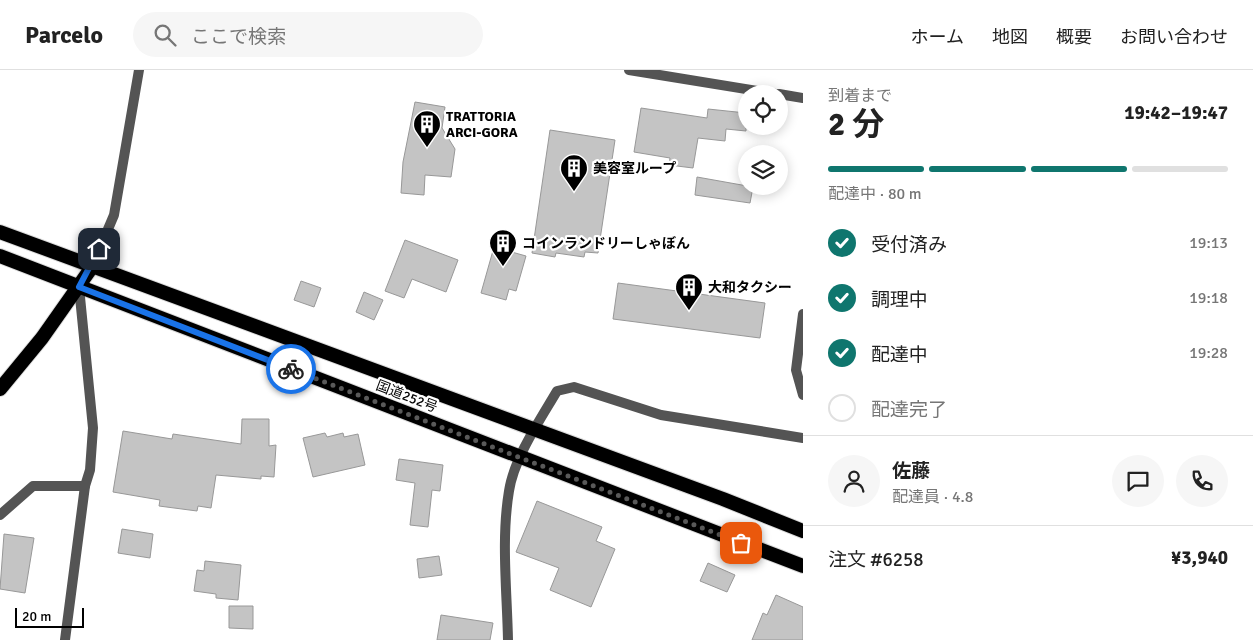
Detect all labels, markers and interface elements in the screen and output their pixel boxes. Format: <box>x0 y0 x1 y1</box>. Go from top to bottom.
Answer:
search box <box>133 12 483 57</box>
text: Parcelo <box>25 20 103 50</box>
icon: search <box>151 21 179 49</box>
text: ここで検索 <box>191 25 286 49</box>
text: ホーム <box>911 26 964 48</box>
text: 地図 <box>992 26 1028 48</box>
text: 概要 <box>1056 26 1092 48</box>
text: お問い合わせ <box>1120 26 1228 48</box>
map controls <box>738 85 788 195</box>
button: locate <box>738 85 788 135</box>
text: 到着まで <box>828 86 892 106</box>
text: 19:42–19:47 <box>1124 101 1228 125</box>
text: 2 分 <box>828 105 884 144</box>
place label: TRATTORIA ARCI-GORA <box>446 108 518 141</box>
building icon: TRATTORIA ARCI-GORA <box>412 109 442 148</box>
button: layers <box>738 145 788 195</box>
building icon: 美容室ループ <box>559 153 589 192</box>
place label: 美容室ループ <box>593 160 676 177</box>
text: 配達中 · 80 m <box>828 184 921 204</box>
pin <box>78 228 120 270</box>
building icon: コインランドリーしゃぼん <box>488 228 518 267</box>
icon: check <box>828 229 856 257</box>
text: 受付済み <box>871 233 947 257</box>
text: 19:13 <box>1189 233 1228 253</box>
icon: home <box>85 235 113 263</box>
place label: コインランドリーしゃぼん <box>522 235 690 252</box>
building icon: 大和タクシー <box>674 272 704 311</box>
place label: 大和タクシー <box>708 279 792 296</box>
icon: check <box>828 284 856 312</box>
text: 調理中 <box>871 288 928 312</box>
text: 19:18 <box>1189 288 1228 308</box>
icon: check <box>828 339 856 367</box>
text: 配達中 <box>871 343 928 367</box>
text: 19:28 <box>1189 343 1228 363</box>
courier <box>266 344 316 394</box>
icon: bike <box>277 355 305 383</box>
street label: 国道252号 <box>374 377 440 416</box>
text: 配達完了 <box>871 398 947 422</box>
button: person <box>828 455 880 507</box>
button: chat <box>1112 455 1164 507</box>
button: phone <box>1176 455 1228 507</box>
text: 佐藤 <box>892 459 930 483</box>
text: 配達員 · 4.8 <box>892 487 973 507</box>
pin <box>720 522 762 564</box>
icon: bag <box>727 529 755 557</box>
text: ¥3,940 <box>1171 546 1228 570</box>
text: 注文 #6258 <box>828 548 923 572</box>
scale bar <box>15 605 84 628</box>
text: 20 m <box>22 608 51 625</box>

